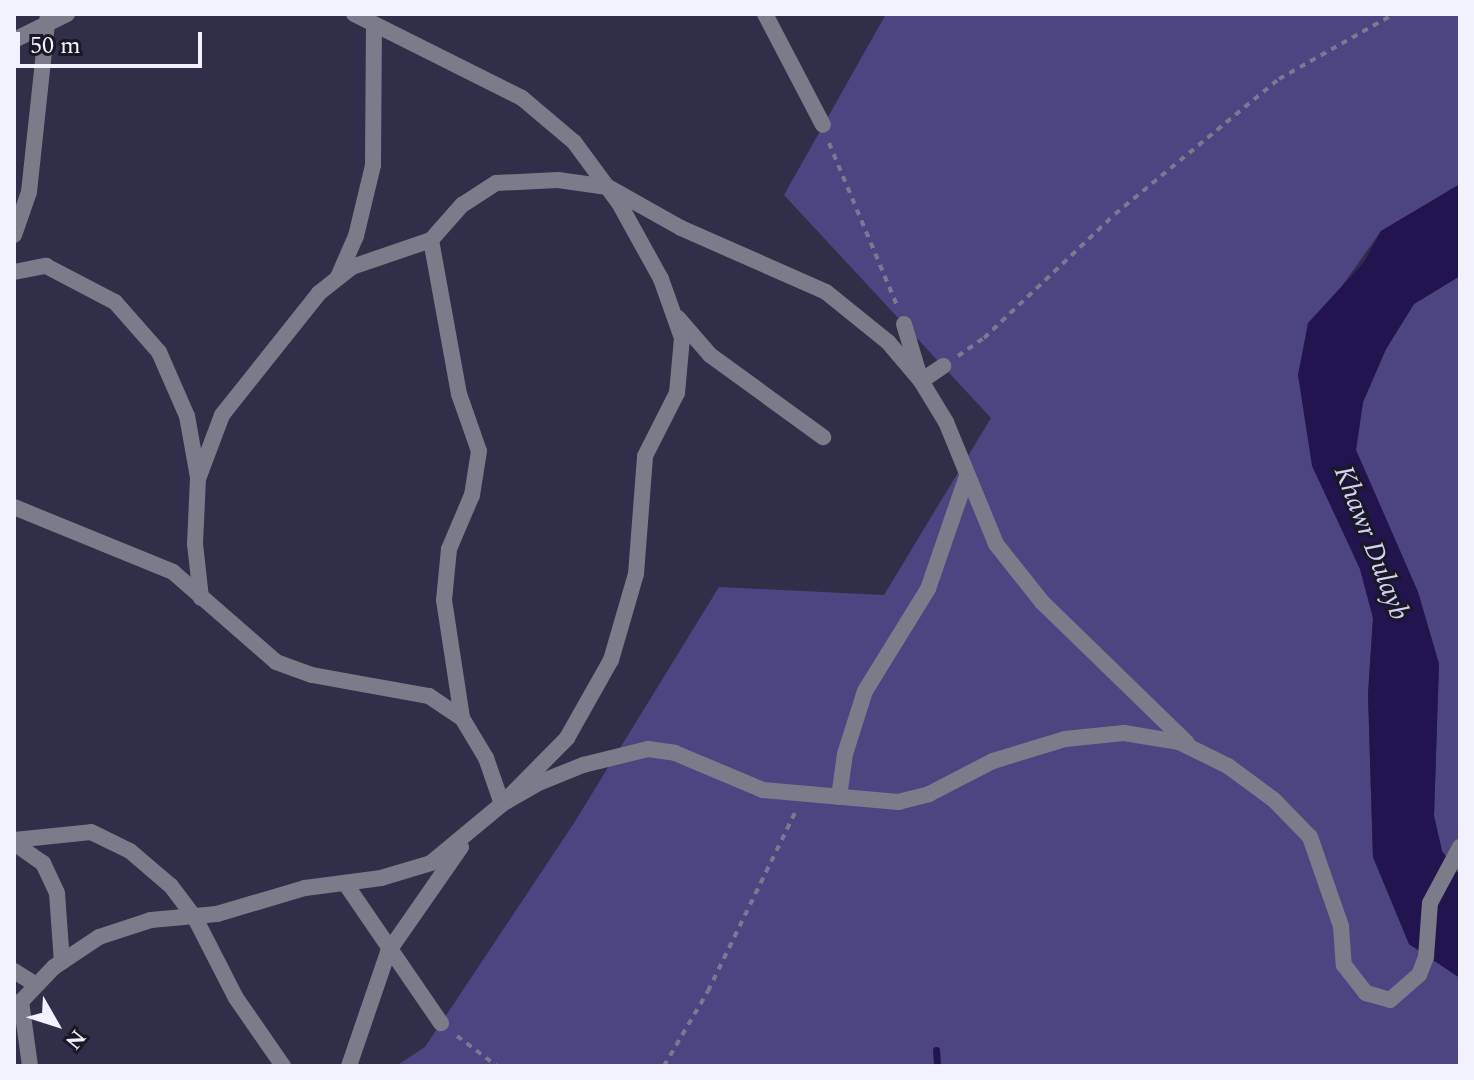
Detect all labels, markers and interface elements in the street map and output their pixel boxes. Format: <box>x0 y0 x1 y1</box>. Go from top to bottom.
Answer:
scale bar <box>20 16 206 66</box>
text: 50 m <box>30 28 81 64</box>
water label: Khawr Dulayb <box>1326 461 1416 625</box>
north arrow <box>16 984 96 1064</box>
text: N <box>57 1022 94 1057</box>

